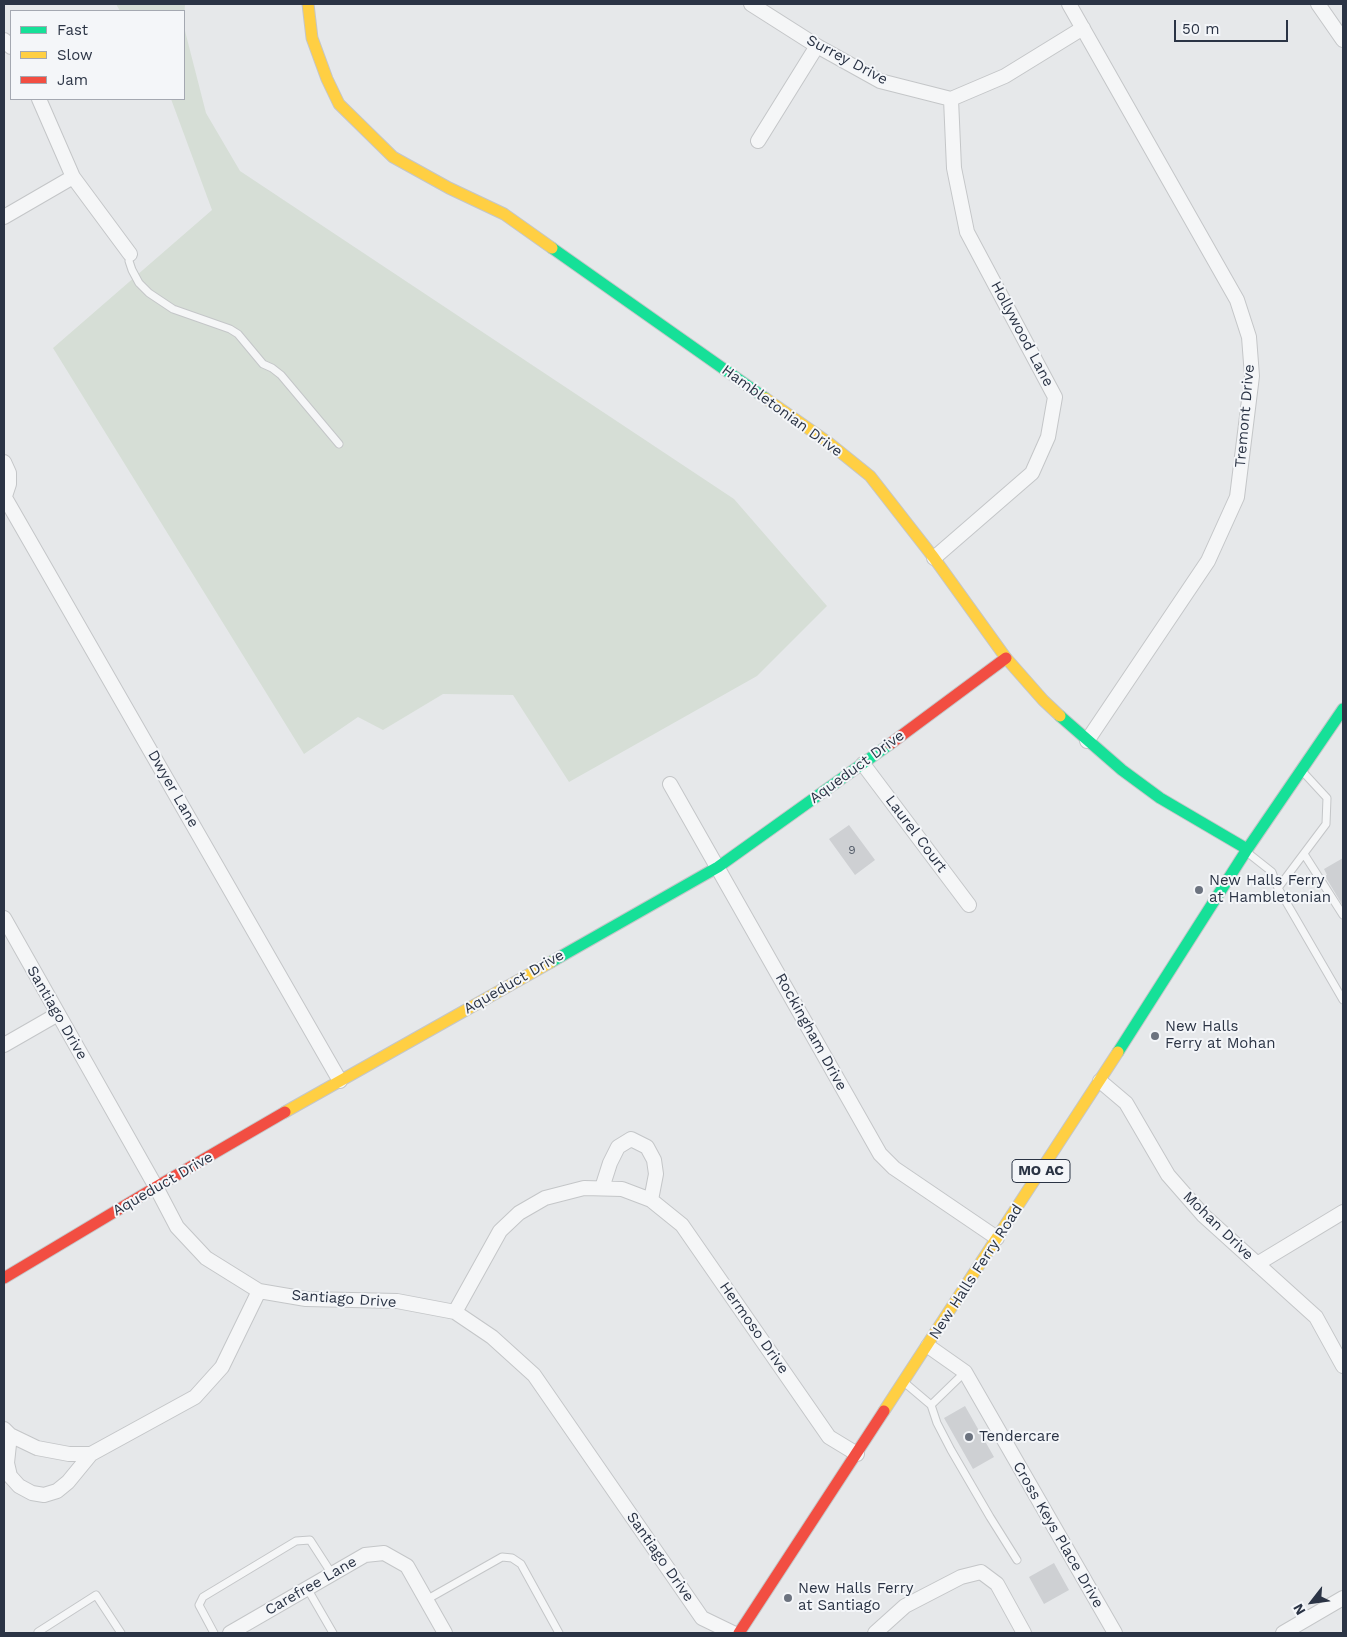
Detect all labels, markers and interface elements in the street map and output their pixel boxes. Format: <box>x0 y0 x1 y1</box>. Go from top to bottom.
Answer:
legend <box>10 10 185 100</box>
scale bar <box>1177 10 1291 42</box>
text: 50 m <box>1182 20 1219 38</box>
text: Fast <box>57 21 88 39</box>
street label: Surrey Drive <box>803 31 891 89</box>
text: Slow <box>57 46 93 64</box>
text: Jam <box>57 71 88 89</box>
street label: Hollywood Lane <box>987 278 1057 390</box>
street label: Hambletonian Drive <box>718 361 846 461</box>
street label: Tremont Drive <box>1232 364 1258 468</box>
street label: Aqueduct Drive <box>806 727 908 807</box>
street label: Dwyer Lane <box>144 747 202 831</box>
street label: Laurel Court <box>881 792 951 876</box>
house number: 9 <box>848 843 856 857</box>
place label: New Halls Ferry at Hambletonian <box>1209 872 1331 907</box>
marker: New Halls Ferry at Hambletonian <box>1193 884 1205 896</box>
street label: Aqueduct Drive <box>461 946 567 1018</box>
street label: Santiago Drive <box>23 963 91 1063</box>
street label: Rockingham Drive <box>771 970 851 1094</box>
place label: New Halls Ferry at Mohan <box>1165 1018 1275 1053</box>
marker: New Halls Ferry at Mohan <box>1149 1030 1161 1042</box>
street label: Aqueduct Drive <box>110 1148 216 1220</box>
road number: MO AC <box>1012 1160 1070 1182</box>
street label: Mohan Drive <box>1179 1188 1257 1264</box>
street label: New Halls Ferry Road <box>926 1201 1026 1343</box>
street label: Hermoso Drive <box>716 1278 792 1378</box>
street label: Santiago Drive <box>291 1286 397 1312</box>
place label: Tendercare <box>979 1428 1060 1446</box>
marker: Tendercare <box>963 1431 975 1443</box>
street label: Cross Keys Place Drive <box>1009 1459 1107 1611</box>
street label: Santiago Drive <box>622 1509 698 1605</box>
street label: Carefree Lane <box>262 1552 360 1620</box>
north arrow <box>1287 1577 1337 1627</box>
place label: New Halls Ferry at Santiago <box>798 1580 914 1615</box>
marker: New Halls Ferry at Santiago <box>782 1592 794 1604</box>
text: N <box>1289 1601 1309 1618</box>

